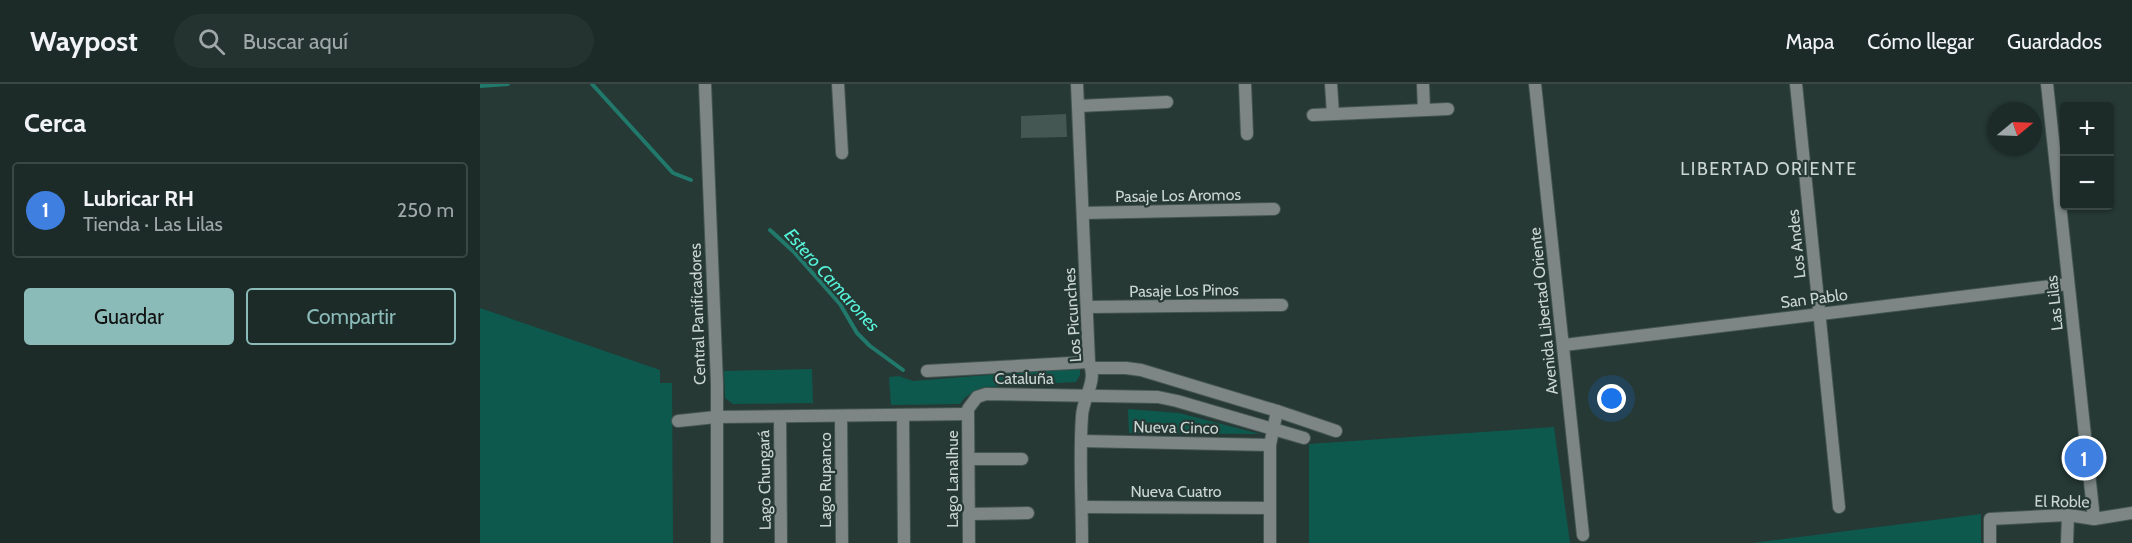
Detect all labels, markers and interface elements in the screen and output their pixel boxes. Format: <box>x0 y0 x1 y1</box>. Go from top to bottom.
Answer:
search box <box>174 14 594 68</box>
text: Waypost <box>30 24 138 58</box>
icon: search <box>195 25 228 58</box>
text: Buscar aquí <box>243 28 348 55</box>
text: Mapa <box>1786 29 1834 54</box>
text: Cómo llegar <box>1867 29 1974 54</box>
text: Guardados <box>2007 29 2102 54</box>
north arrow <box>1988 102 2042 156</box>
map controls <box>2060 102 2114 210</box>
button: + <box>2060 102 2114 156</box>
text: Cerca <box>24 107 86 139</box>
button: − <box>2060 156 2114 210</box>
district label: LIBERTAD ORIENTE <box>1680 158 1858 180</box>
text: Lubricar RH <box>83 185 194 212</box>
street label: Pasaje Los Aromos <box>1115 185 1242 206</box>
text: 1 <box>42 198 49 222</box>
text: 250 m <box>397 198 454 222</box>
street label: Los Andes <box>1783 208 1810 279</box>
text: Tienda · Las Lilas <box>83 212 223 236</box>
water label: Estero Camarones <box>780 224 884 336</box>
street label: Avenida Libertad Oriente <box>1525 226 1562 395</box>
street label: Central Panificadores <box>686 242 709 385</box>
street label: Los Picunches <box>1060 267 1085 363</box>
street label: Las Lilas <box>2042 274 2067 331</box>
street label: Pasaje Los Pinos <box>1129 280 1239 301</box>
street label: San Pablo <box>1779 285 1849 312</box>
button: Guardar <box>24 288 234 345</box>
button: Compartir <box>246 288 456 345</box>
street label: Cataluña <box>994 369 1054 388</box>
your location <box>1597 384 1626 413</box>
street label: Nueva Cinco <box>1133 417 1219 438</box>
street label: Lago Chungará <box>754 429 775 530</box>
street label: Lago Lanalhue <box>943 430 962 528</box>
street label: Lago Rupanco <box>816 432 835 528</box>
pin: 1 <box>2064 436 2104 481</box>
street label: Nueva Cuatro <box>1130 482 1222 501</box>
street label: El Roble <box>2034 492 2090 511</box>

